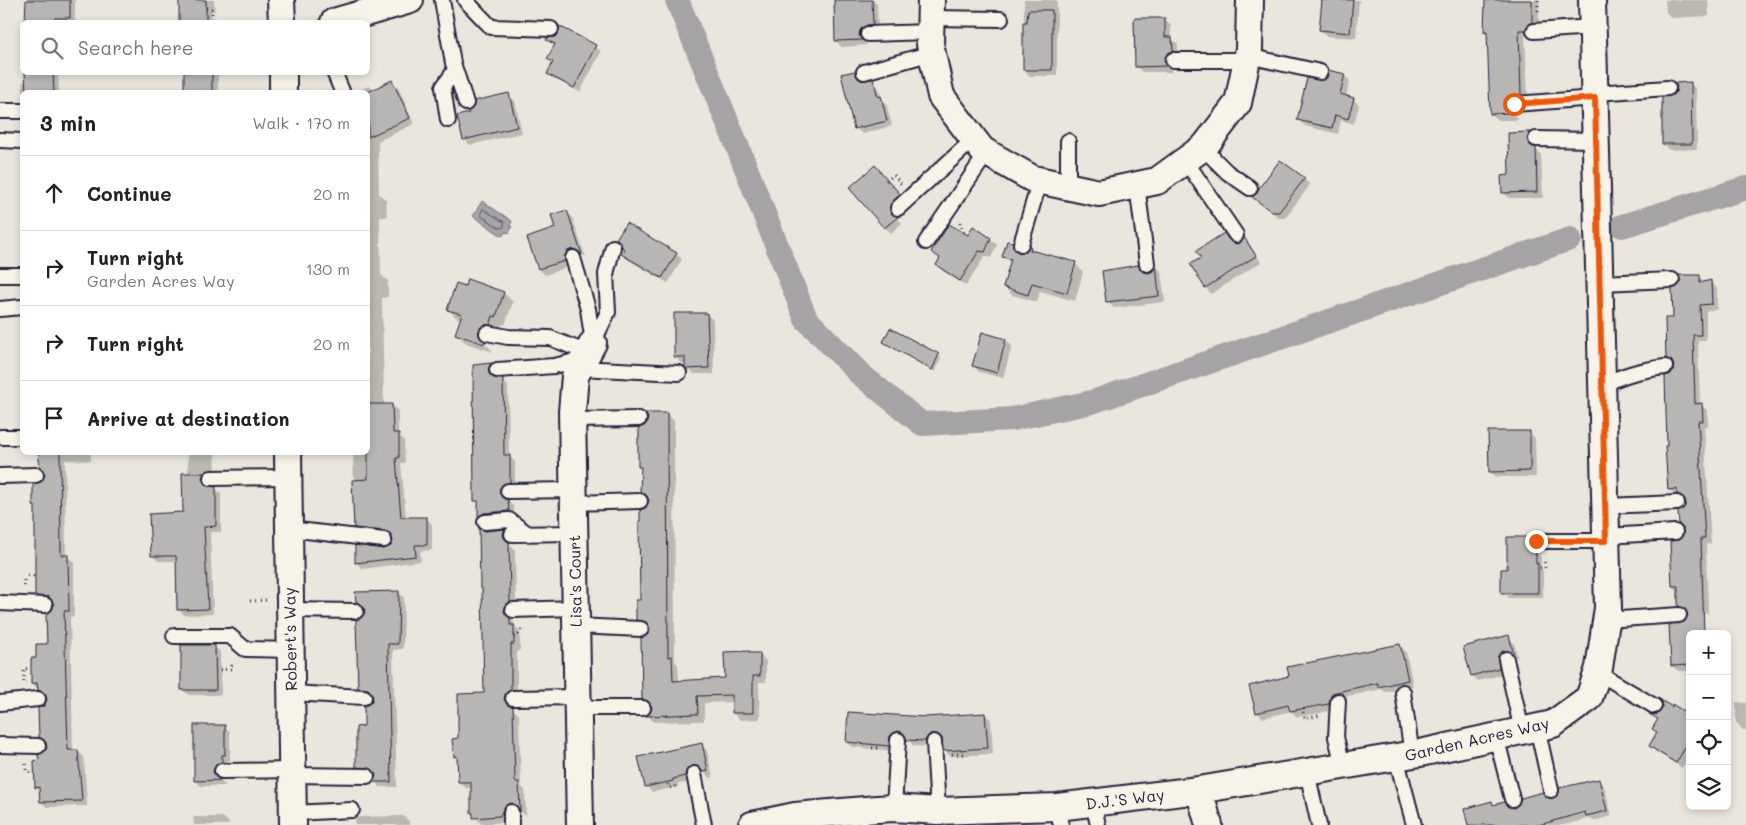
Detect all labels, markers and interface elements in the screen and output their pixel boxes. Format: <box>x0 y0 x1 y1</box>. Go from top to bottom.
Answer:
search box <box>20 20 370 75</box>
icon: search <box>38 34 66 62</box>
text: Search here <box>78 35 194 60</box>
route start <box>1503 93 1526 116</box>
text: 3 min <box>40 109 96 136</box>
text: Walk · 170 m <box>252 112 350 133</box>
icon: ahead <box>40 179 68 207</box>
text: Continue <box>87 181 172 206</box>
text: 20 m <box>313 183 350 204</box>
text: Turn right <box>87 245 184 270</box>
icon: right <box>40 254 68 282</box>
text: 130 m <box>306 258 350 279</box>
text: Garden Acres Way <box>87 270 235 291</box>
icon: right <box>40 329 68 357</box>
text: Turn right <box>87 331 184 356</box>
text: 20 m <box>313 333 350 354</box>
icon: arrive <box>40 404 68 432</box>
text: Arrive at destination <box>87 406 290 431</box>
route end <box>1525 530 1548 553</box>
street label: Lisa's Court <box>563 535 586 627</box>
street label: Robert's Way <box>278 587 301 691</box>
map controls <box>1686 630 1731 810</box>
button: + <box>1686 630 1731 675</box>
button: − <box>1686 675 1731 720</box>
street label: Garden Acres Way <box>1403 712 1551 765</box>
button: locate <box>1686 720 1731 765</box>
button: layers <box>1686 765 1731 810</box>
street label: D.J.'S Way <box>1084 783 1166 814</box>

